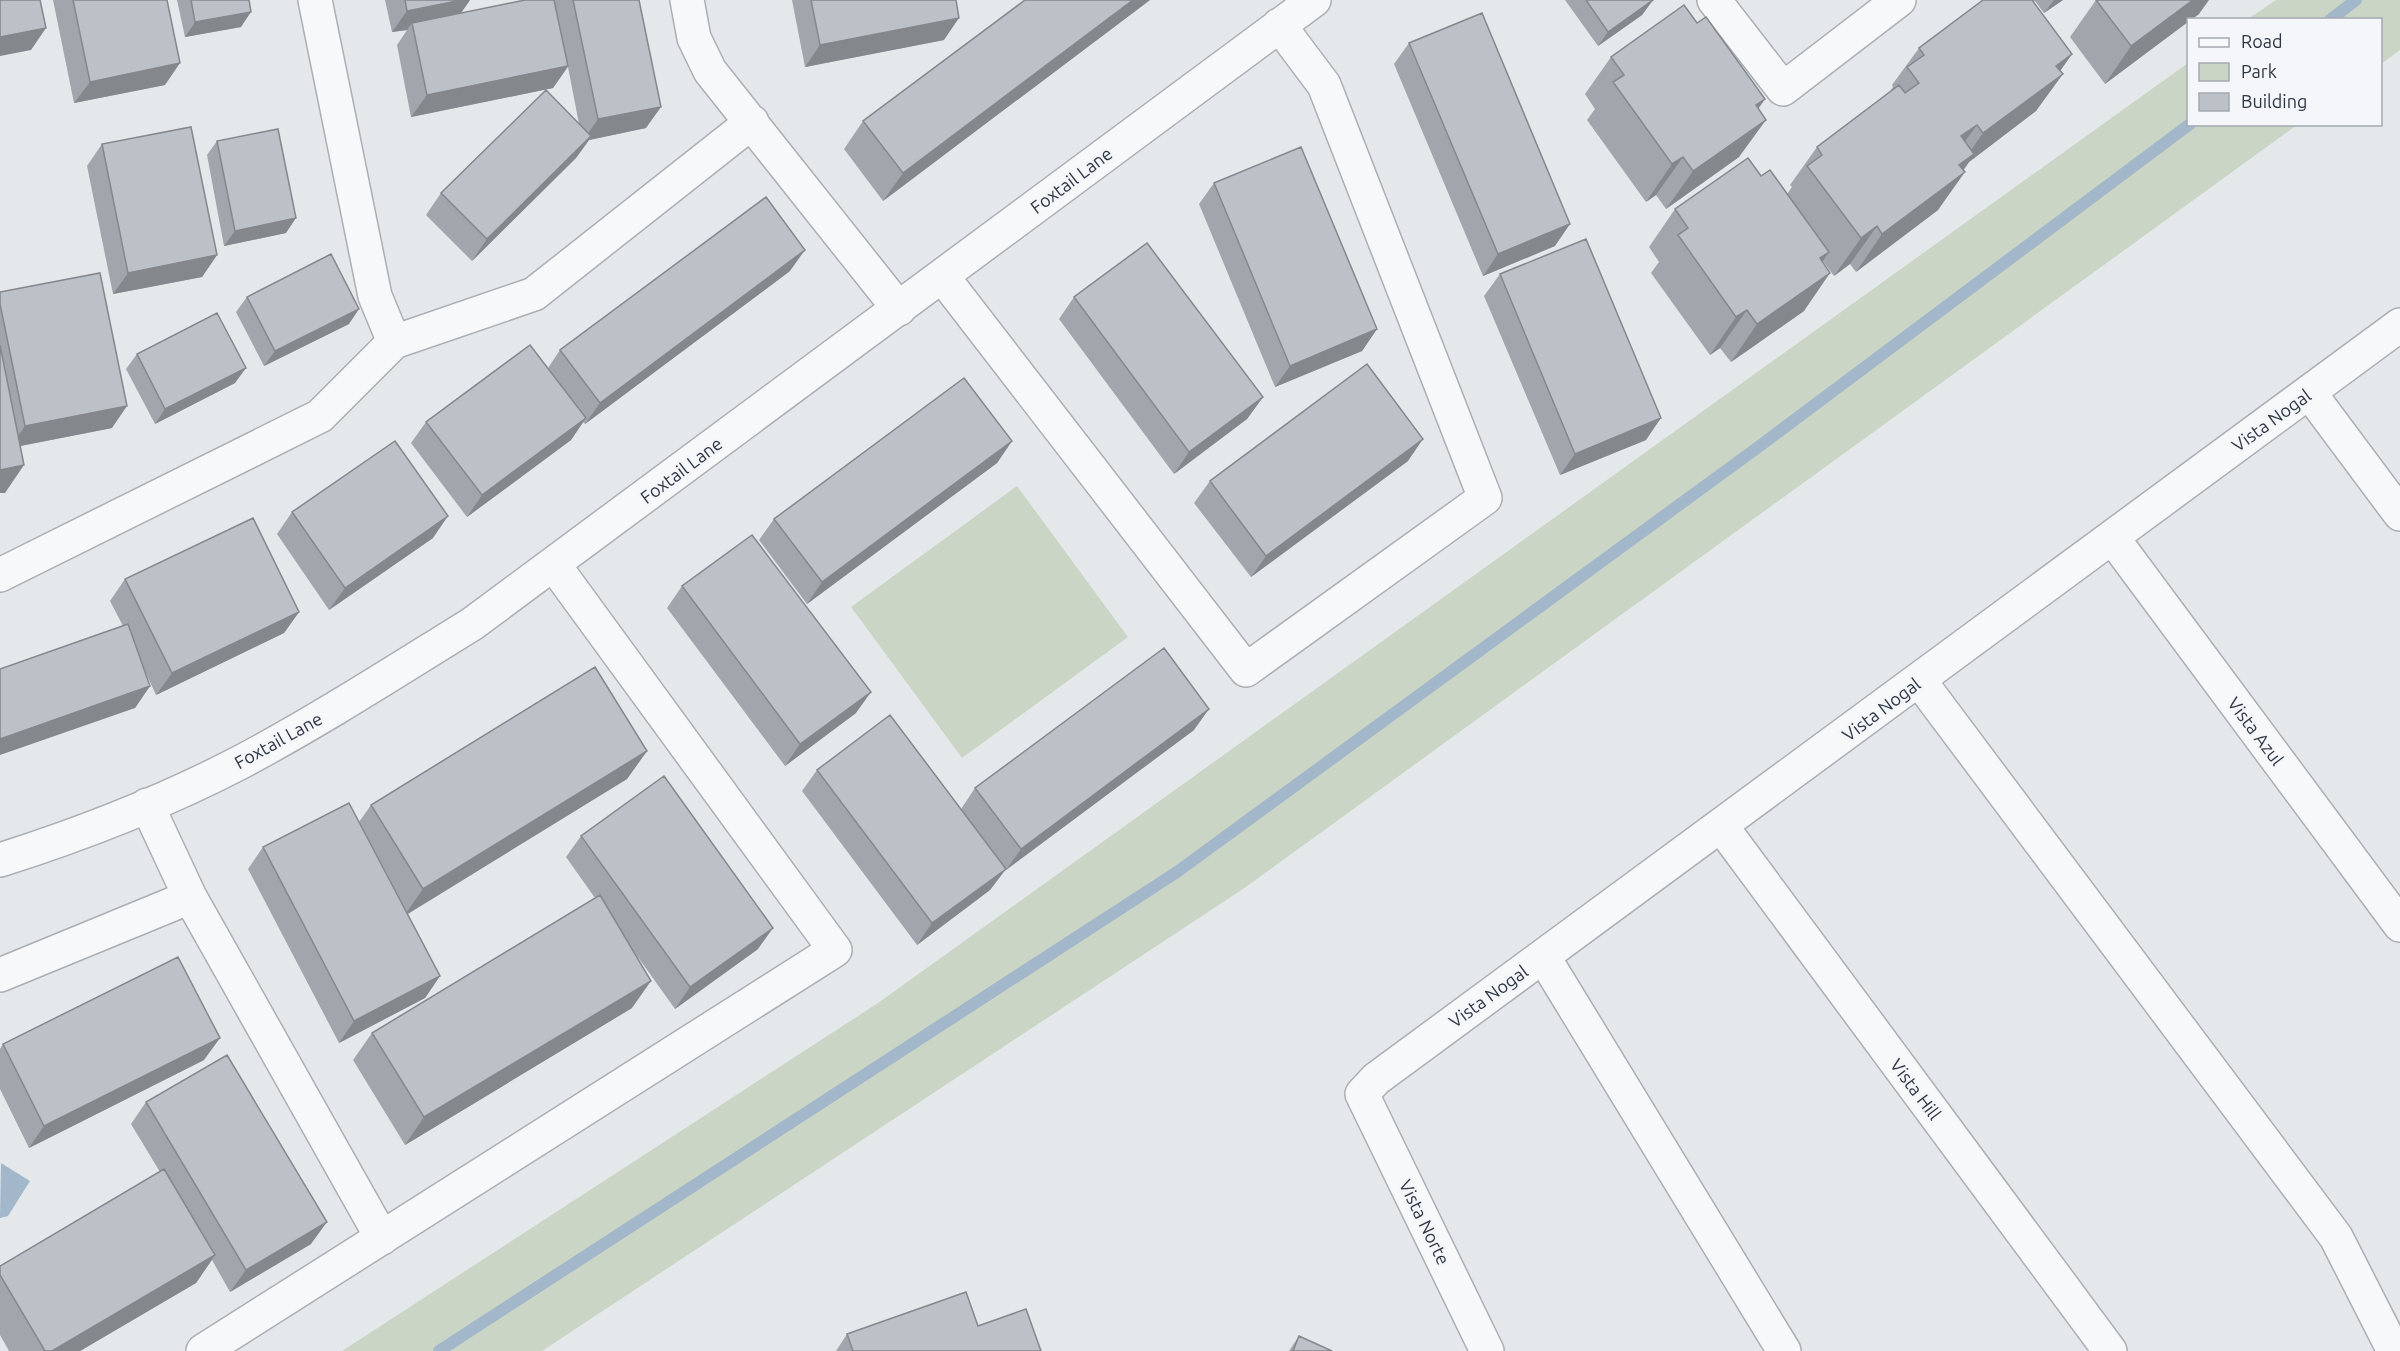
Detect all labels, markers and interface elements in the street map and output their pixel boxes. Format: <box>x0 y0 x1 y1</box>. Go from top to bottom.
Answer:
legend <box>2187 18 2382 126</box>
text: Road <box>2241 31 2283 51</box>
text: Park <box>2241 61 2277 81</box>
text: Building <box>2241 91 2307 111</box>
street label: Foxtail Lane <box>1026 143 1116 217</box>
street label: Vista Nogal <box>2228 385 2314 455</box>
street label: Foxtail Lane <box>636 433 726 507</box>
street label: Vista Nogal <box>1838 673 1924 745</box>
street label: Vista Azul <box>2224 693 2288 769</box>
street label: Foxtail Lane <box>231 708 325 772</box>
street label: Vista Nogal <box>1445 961 1531 1031</box>
street label: Vista Hill <box>1887 1055 1946 1124</box>
street label: Vista Norte <box>1396 1176 1454 1268</box>

